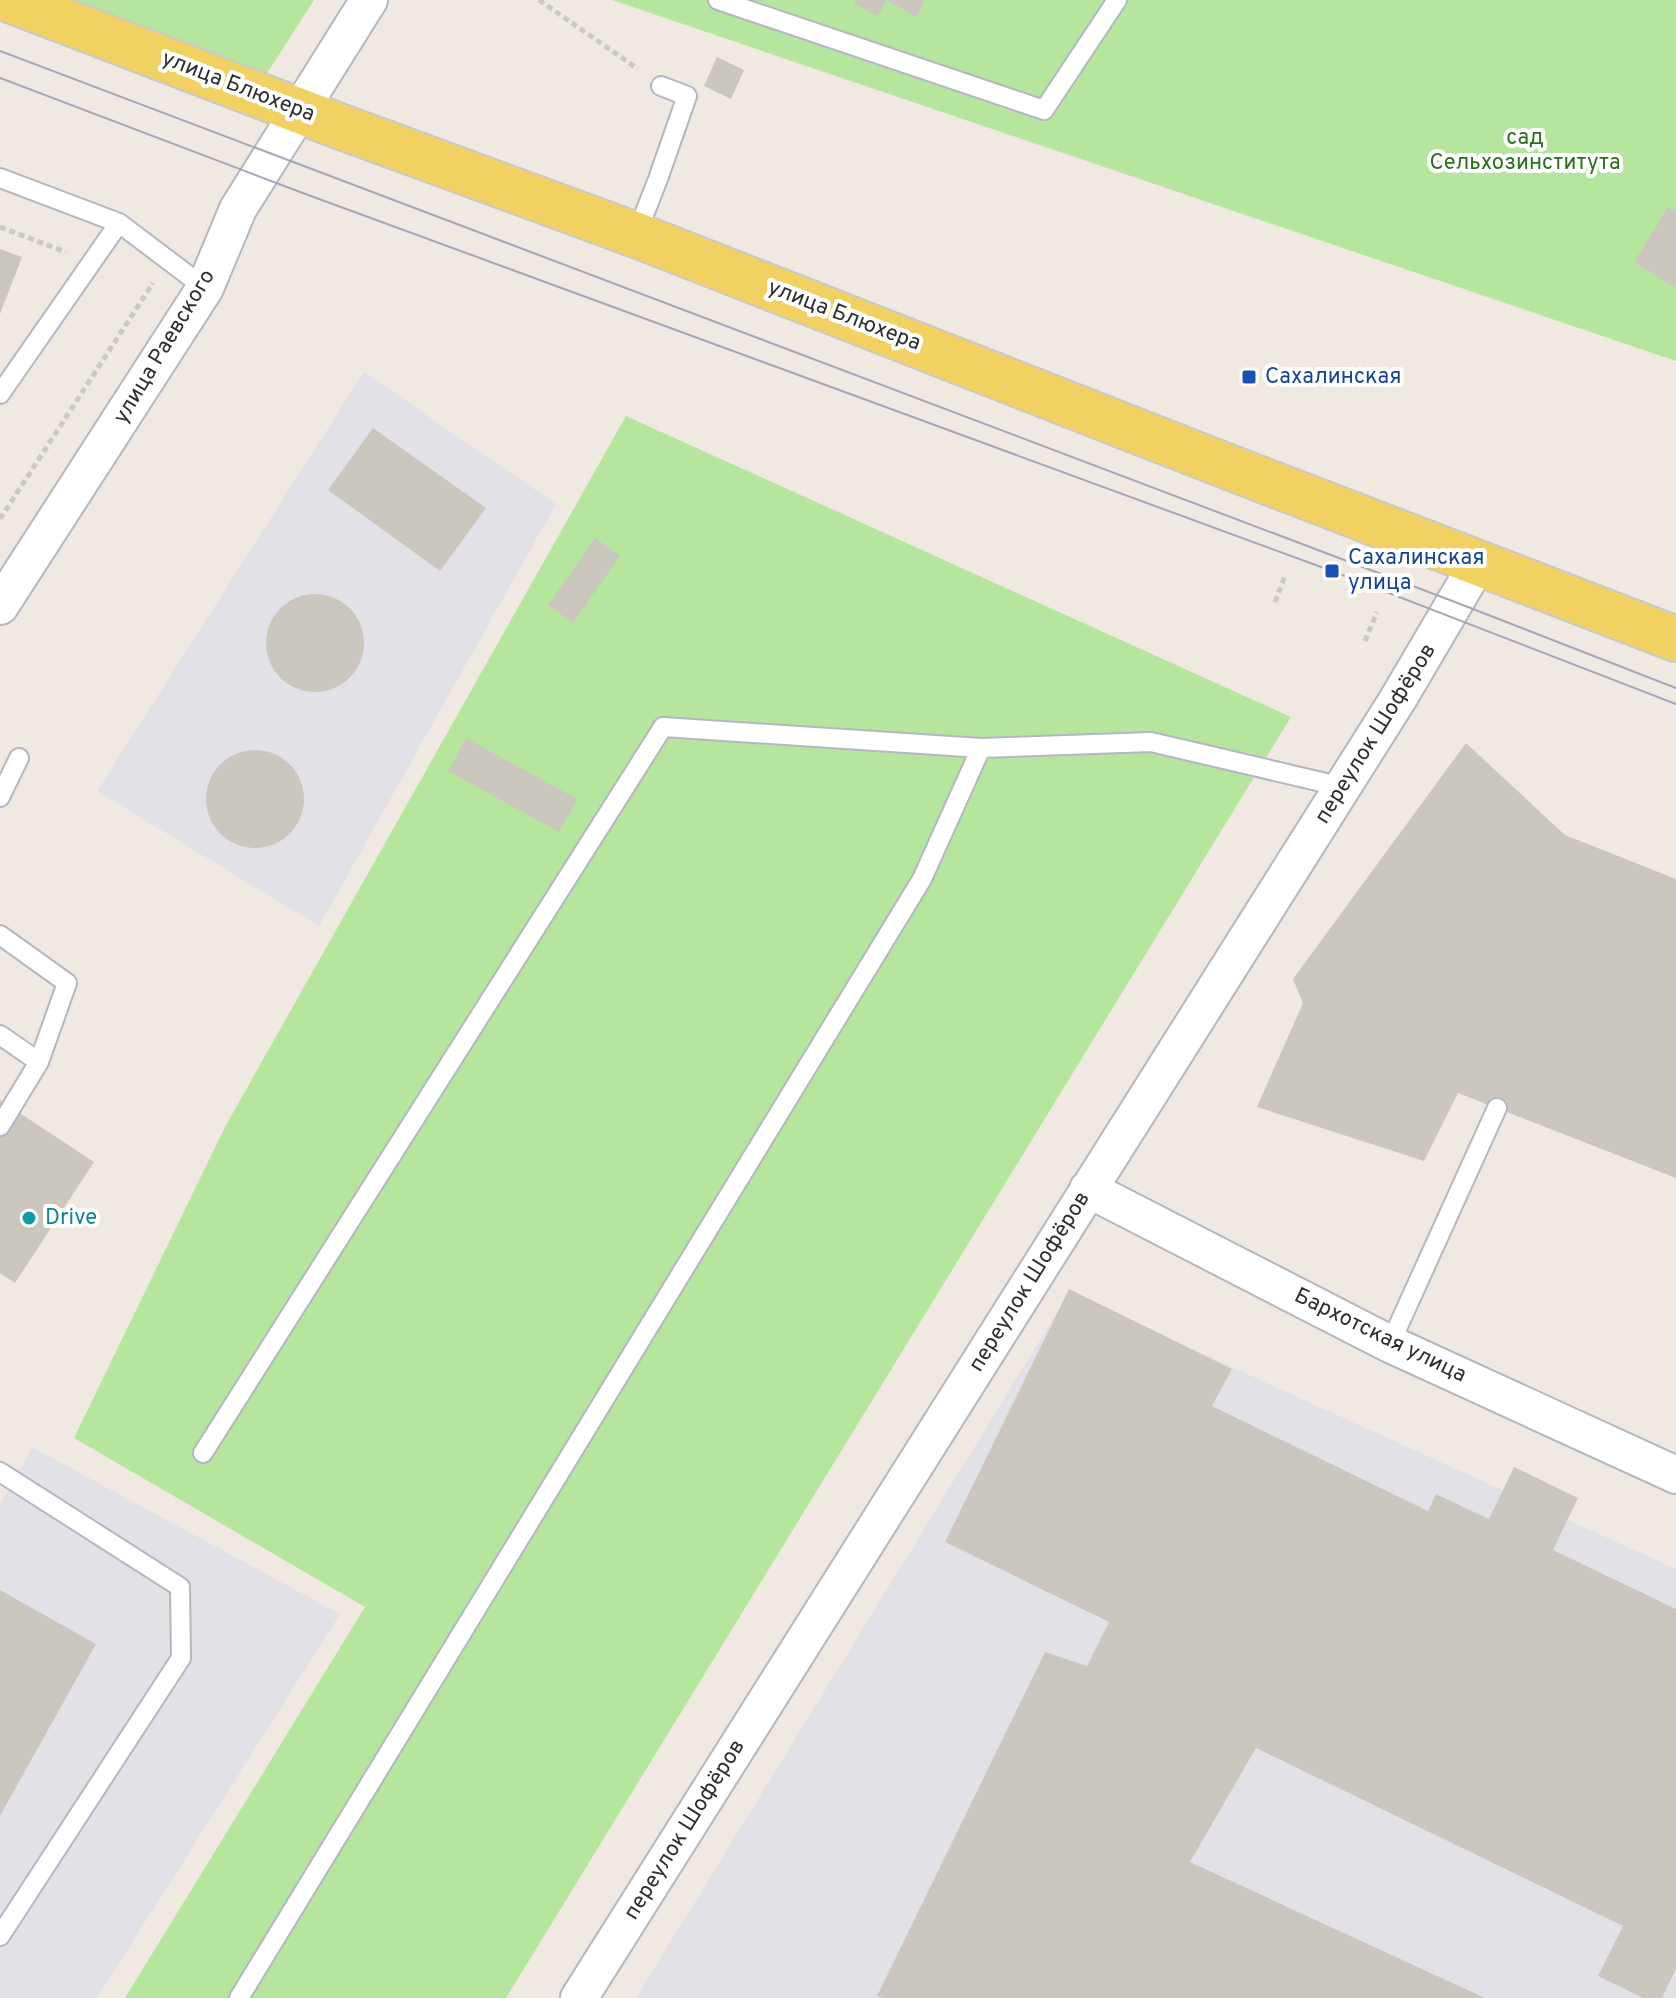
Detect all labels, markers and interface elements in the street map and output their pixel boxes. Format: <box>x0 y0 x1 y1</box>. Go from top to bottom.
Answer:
street label: улица Блюхера <box>158 45 318 129</box>
park label: сад Сельхозинститута <box>1429 125 1621 177</box>
street label: улица Раевского <box>108 265 222 429</box>
street label: улица Блюхера <box>764 274 924 358</box>
place label: Сахалинская <box>1265 364 1401 391</box>
marker: Сахалинская <box>1240 368 1258 386</box>
place label: Сахалинская улица <box>1348 545 1484 597</box>
marker: Сахалинская улица <box>1323 562 1341 580</box>
street label: переулок Шофёров <box>1310 639 1442 829</box>
street label: переулок Шофёров <box>964 1187 1096 1377</box>
place label: Drive <box>45 1205 97 1232</box>
marker: Drive <box>20 1209 38 1227</box>
street label: Бархотская улица <box>1290 1283 1470 1389</box>
street label: переулок Шофёров <box>619 1735 751 1925</box>

